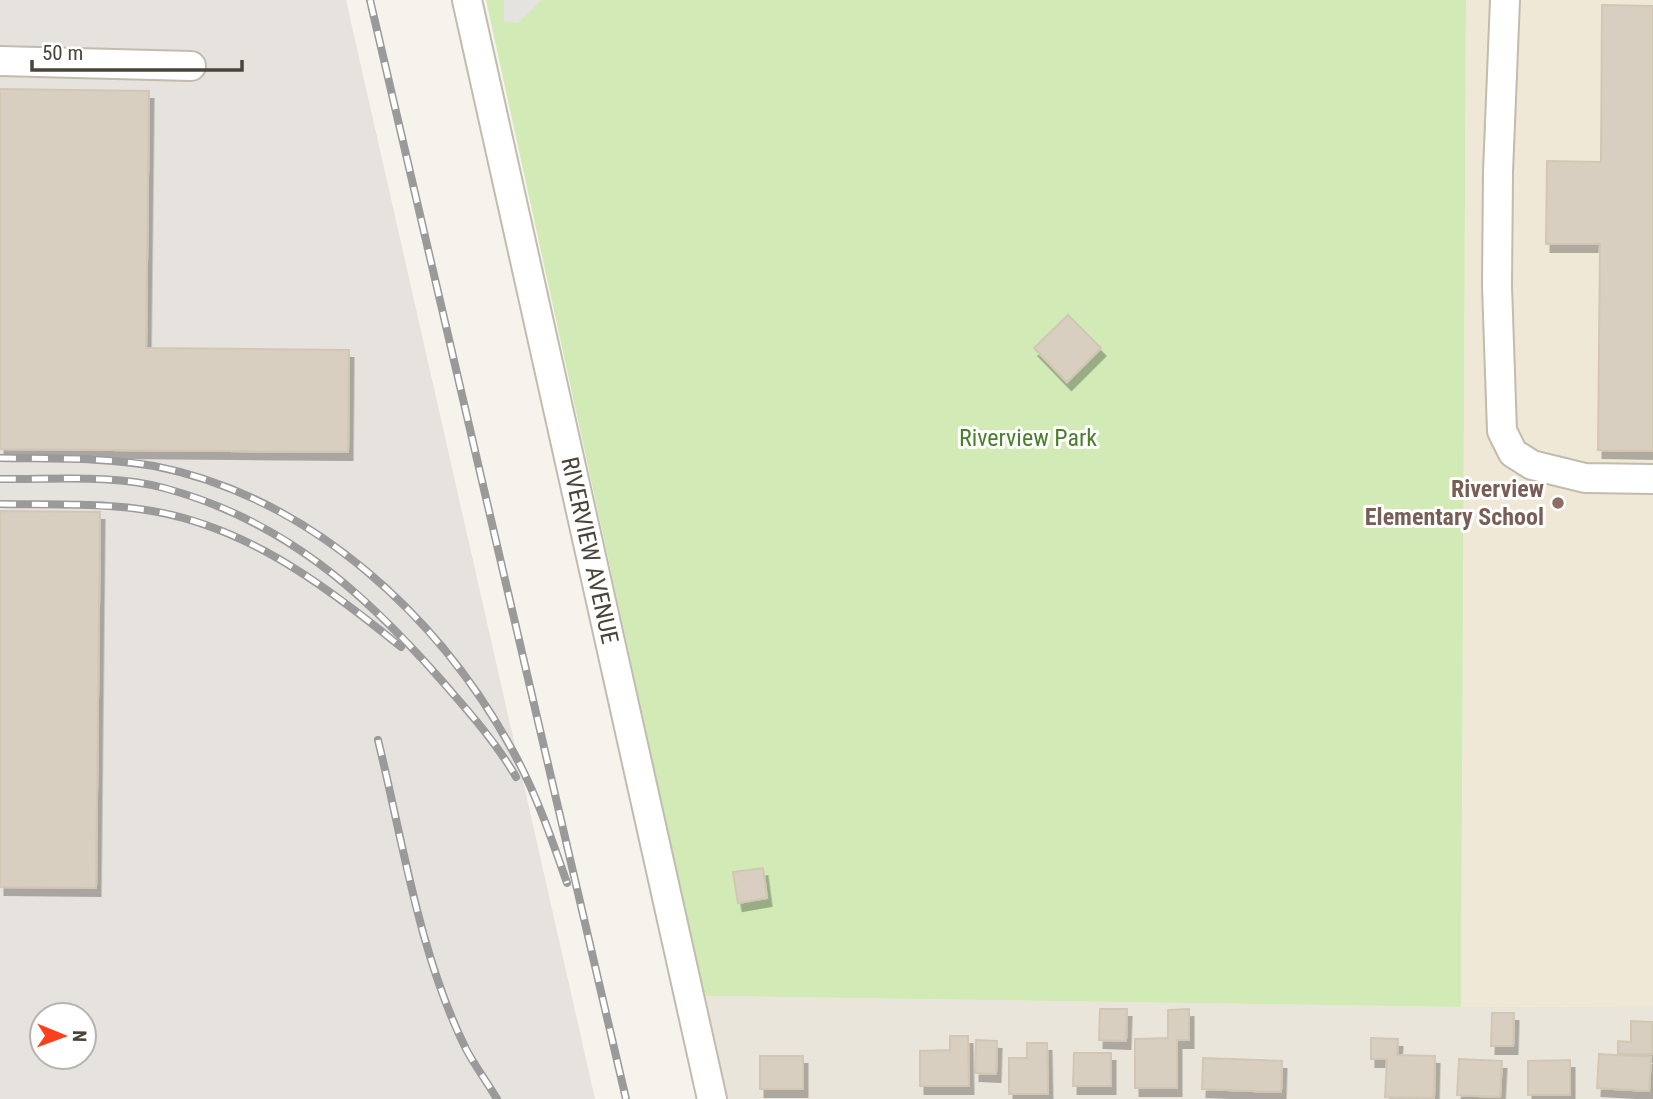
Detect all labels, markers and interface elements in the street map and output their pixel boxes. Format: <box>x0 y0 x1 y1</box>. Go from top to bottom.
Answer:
scale bar <box>32 28 242 72</box>
text: 50 m <box>42 41 83 65</box>
park label: Riverview Park <box>959 424 1097 452</box>
street label: RIVERVIEW AVENUE <box>555 455 624 646</box>
place label: Riverview Elementary School <box>1365 475 1544 531</box>
marker: Riverview Elementary School <box>1550 495 1566 511</box>
north arrow <box>28 1001 98 1071</box>
text: N <box>68 1030 91 1042</box>

